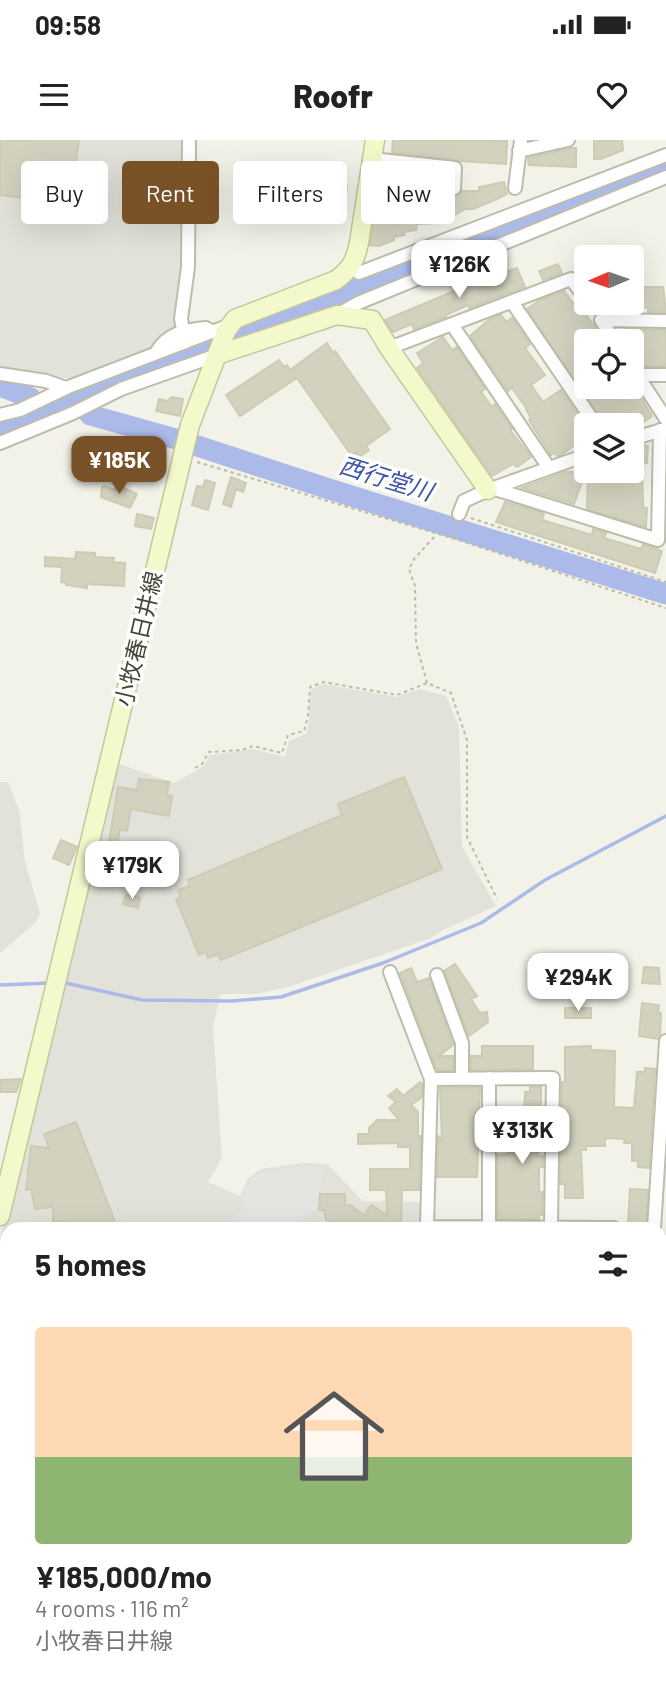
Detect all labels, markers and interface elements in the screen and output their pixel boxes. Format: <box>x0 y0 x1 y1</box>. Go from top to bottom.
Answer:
text: 09:58 <box>35 9 101 40</box>
icon: menu <box>35 76 73 114</box>
text: Roofr <box>293 76 373 114</box>
icon: heart <box>593 76 631 114</box>
chip: Buy <box>21 161 108 224</box>
chip: Rent <box>122 161 219 224</box>
chip: Filters <box>233 161 347 224</box>
chip: New <box>361 161 455 224</box>
pin: ¥126K <box>410 240 508 300</box>
north arrow <box>574 245 644 315</box>
map controls <box>574 245 644 483</box>
text: ¥126K <box>427 249 491 277</box>
button: locate <box>574 329 644 399</box>
button: layers <box>574 413 644 483</box>
pin: ¥185K <box>70 436 168 496</box>
text: ¥185K <box>87 445 151 473</box>
water label: 西行堂川 <box>336 450 439 506</box>
street label: 小牧春日井線 <box>109 568 167 709</box>
pin: ¥179K <box>83 842 181 901</box>
text: ¥179K <box>101 850 163 878</box>
pin: ¥294K <box>529 954 627 1013</box>
text: ¥294K <box>543 962 613 990</box>
pin: ¥313K <box>473 1107 571 1166</box>
text: ¥313K <box>490 1115 554 1143</box>
icon: filters <box>594 1245 632 1283</box>
text: 5 homes <box>35 1246 146 1282</box>
icon: home <box>271 1373 397 1499</box>
text: ¥185,000/mo <box>35 1558 212 1594</box>
text: 4 rooms · 116 m² <box>35 1594 189 1622</box>
text: 小牧春日井線 <box>35 1626 173 1654</box>

